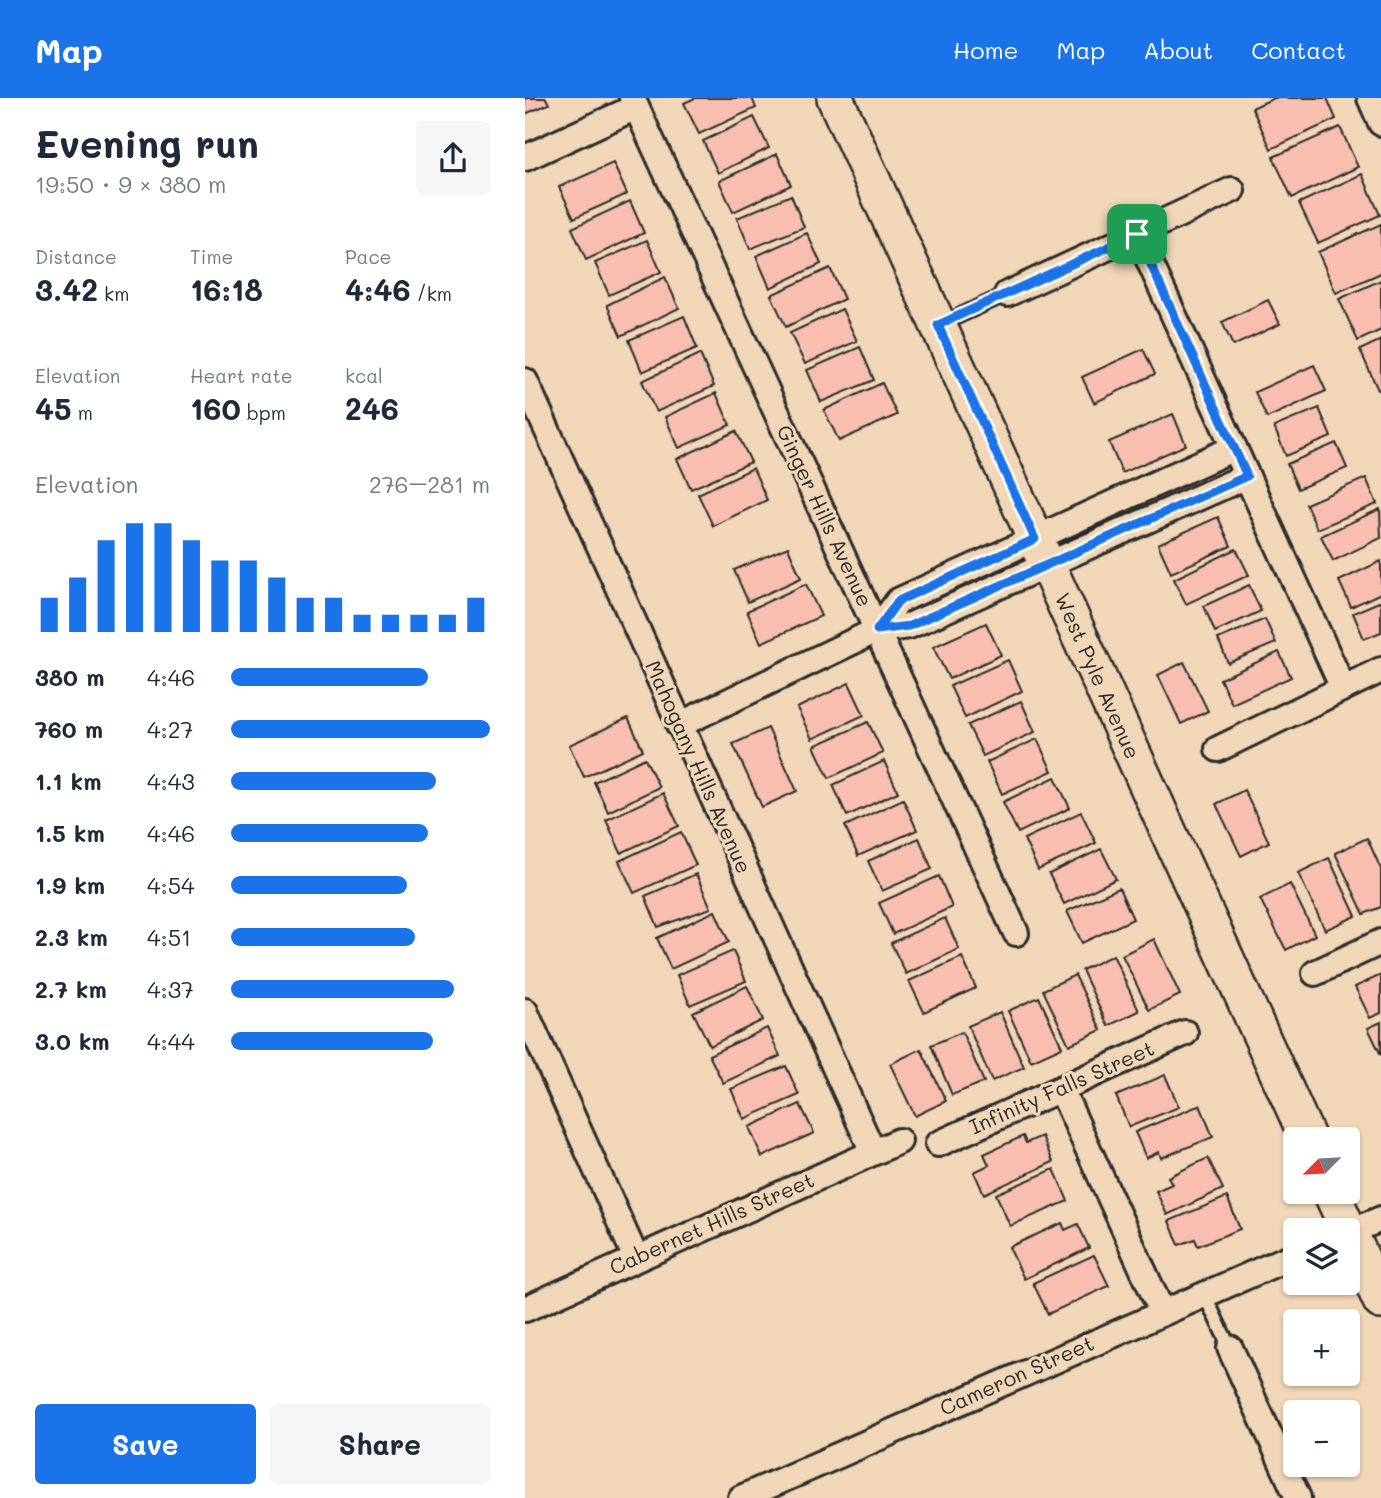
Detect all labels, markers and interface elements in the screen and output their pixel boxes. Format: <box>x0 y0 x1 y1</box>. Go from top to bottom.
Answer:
text: Map <box>35 28 103 71</box>
text: Home <box>953 34 1018 65</box>
text: Map <box>1056 34 1105 65</box>
text: About <box>1143 34 1213 65</box>
text: Contact <box>1251 34 1346 65</box>
text: Evening run <box>35 118 259 168</box>
button: share <box>416 121 490 195</box>
text: 19:50 · 9 × 380 m <box>35 169 226 199</box>
pin <box>1107 204 1167 264</box>
icon: arrive <box>1118 215 1156 253</box>
text: Distance <box>35 244 117 269</box>
text: Time <box>190 244 233 269</box>
text: Pace <box>345 244 391 269</box>
text: 3.42 <box>35 269 98 309</box>
text: 16:18 <box>190 269 263 309</box>
text: 4:46 <box>345 269 411 309</box>
text: km <box>98 281 129 306</box>
text: /km <box>411 281 452 306</box>
text: Elevation <box>35 363 120 388</box>
text: Heart rate <box>190 363 293 388</box>
text: kcal <box>345 363 383 388</box>
text: 45 <box>35 388 72 428</box>
text: 160 <box>190 388 241 428</box>
text: 246 <box>345 388 399 428</box>
text: m <box>72 400 93 425</box>
text: bpm <box>241 400 286 425</box>
street label: Ginger Hills Avenue <box>771 420 879 611</box>
text: Elevation <box>35 469 138 499</box>
text: 276–281 m <box>369 469 490 499</box>
street label: West Pyle Avenue <box>1050 588 1147 763</box>
street label: Mahogany Hills Avenue <box>640 656 759 877</box>
text: 380 m <box>35 662 104 692</box>
text: 4:46 <box>147 662 195 692</box>
text: 760 m <box>35 714 103 744</box>
text: 4:27 <box>147 714 193 744</box>
text: 1.1 km <box>35 766 101 796</box>
text: 4:43 <box>147 766 195 796</box>
text: 1.5 km <box>35 818 105 848</box>
text: 4:46 <box>147 818 195 848</box>
text: 1.9 km <box>35 870 105 900</box>
text: 4:54 <box>147 870 195 900</box>
text: 2.3 km <box>35 922 108 952</box>
text: 4:51 <box>147 922 191 952</box>
text: 2.7 km <box>35 974 107 1004</box>
text: 4:37 <box>147 974 194 1004</box>
text: 3.0 km <box>35 1026 110 1056</box>
text: 4:44 <box>147 1026 195 1056</box>
street label: Infinity Falls Street <box>965 1034 1158 1140</box>
north arrow <box>1283 1127 1360 1204</box>
map controls <box>1283 1127 1360 1477</box>
street label: Cabernet Hills Street <box>605 1165 818 1280</box>
button: layers <box>1283 1218 1360 1295</box>
button: + <box>1283 1309 1360 1386</box>
street label: Cameron Street <box>935 1329 1098 1421</box>
button: − <box>1283 1400 1360 1477</box>
button: Save <box>35 1404 256 1484</box>
button: Share <box>270 1404 490 1484</box>

